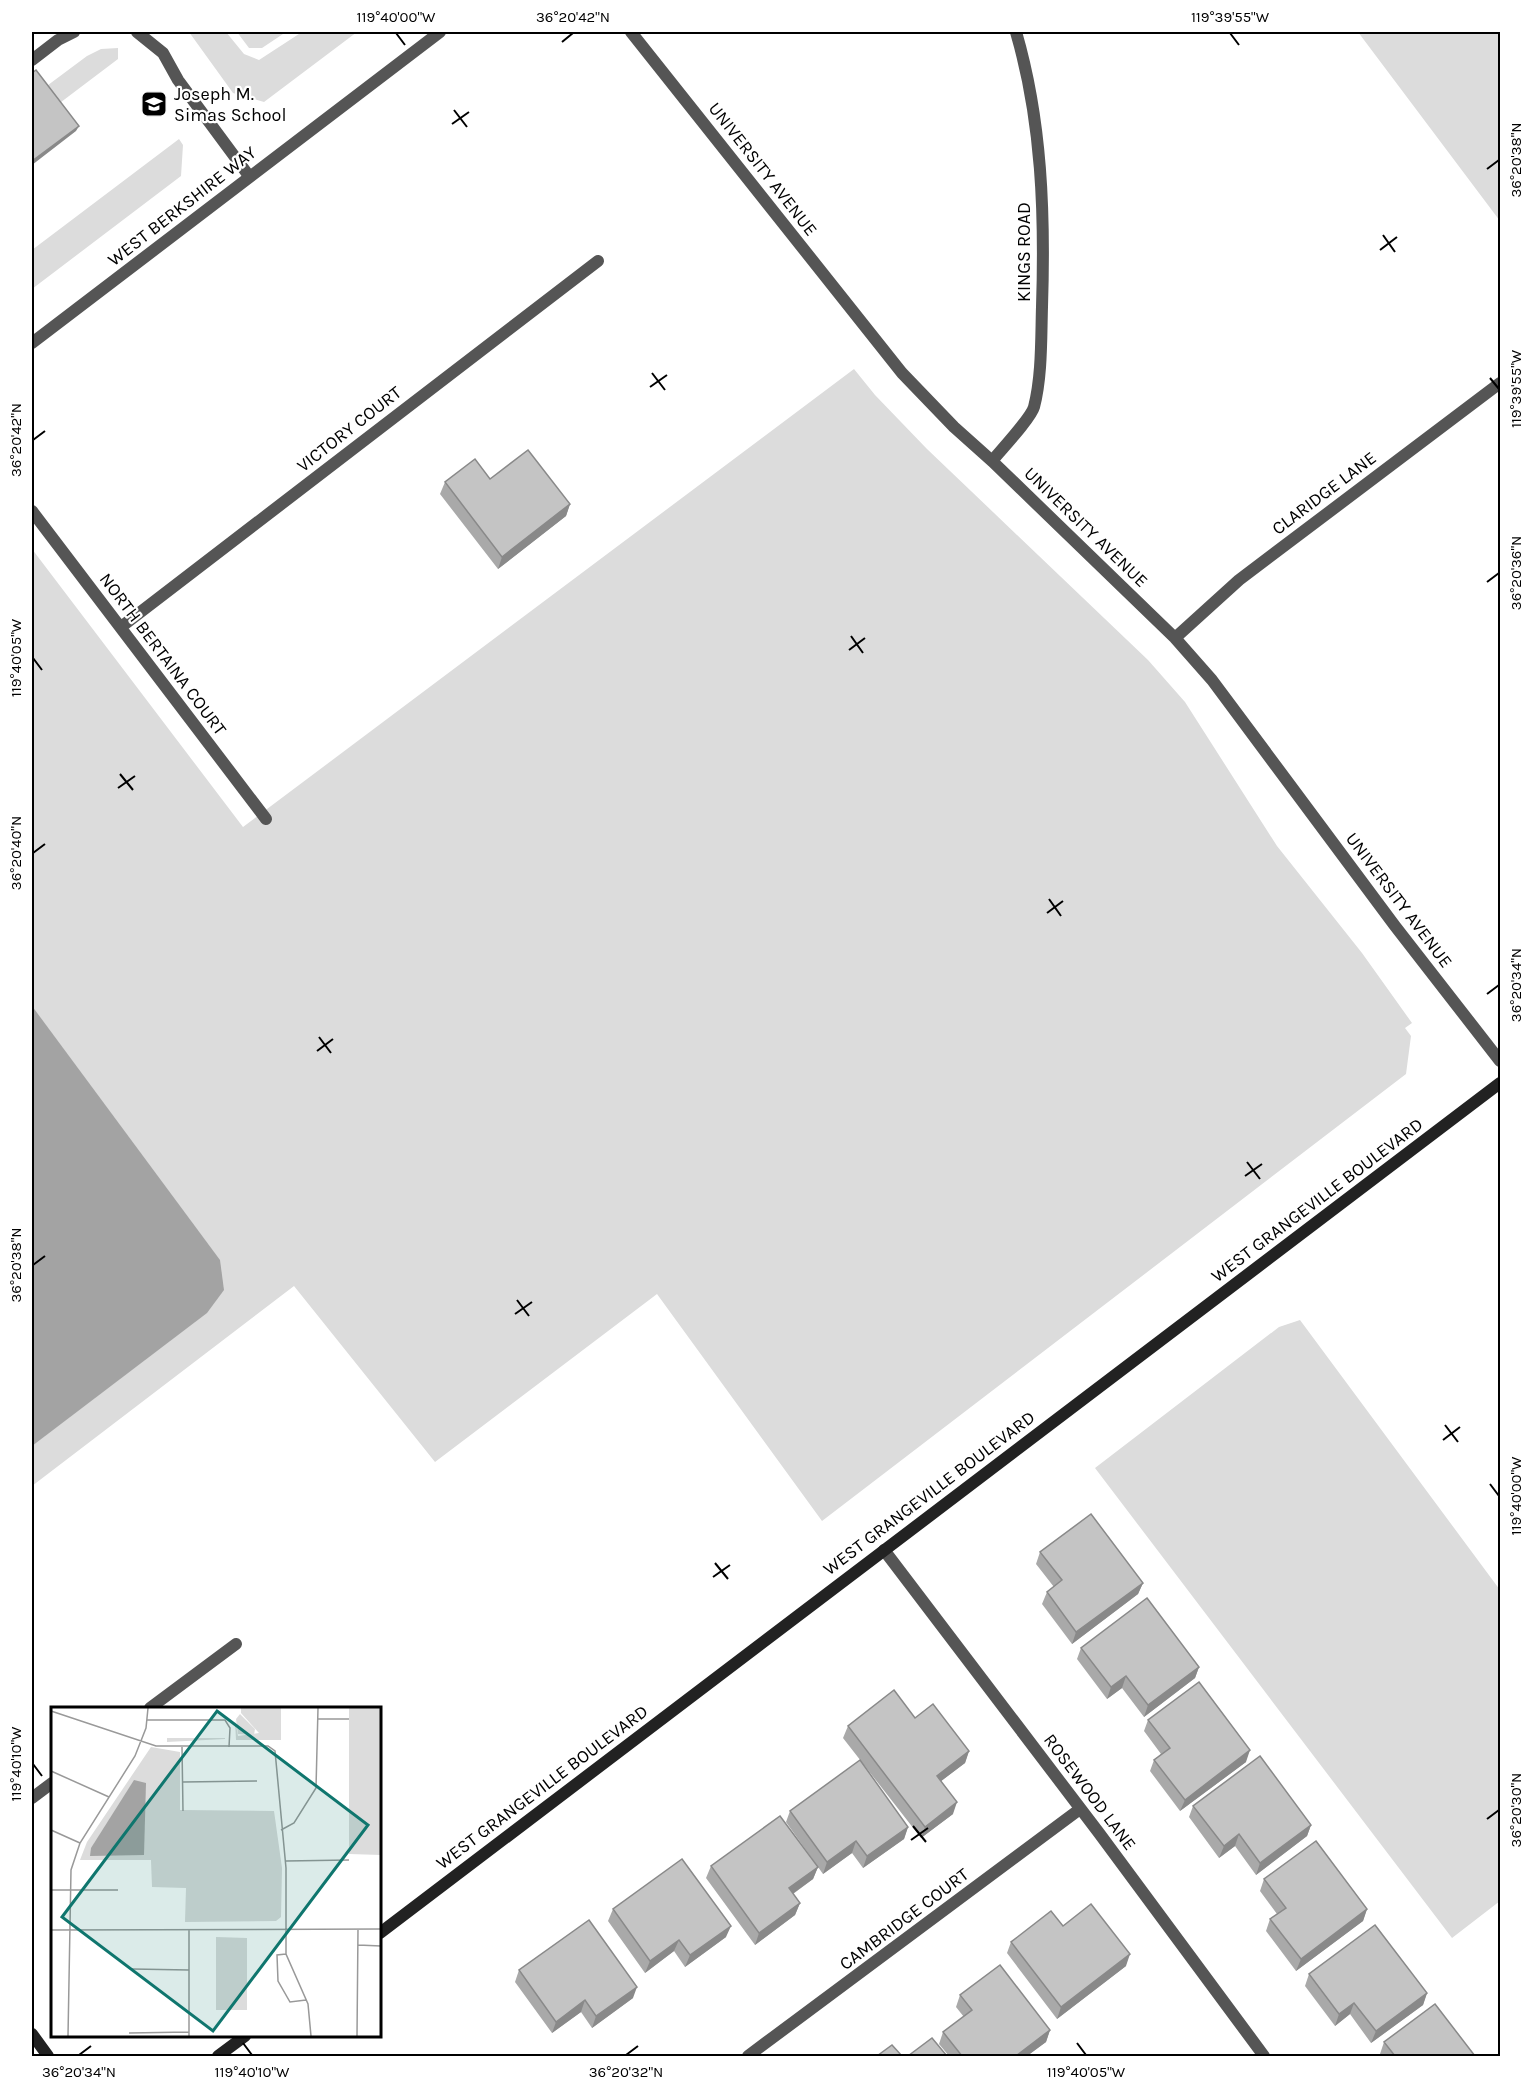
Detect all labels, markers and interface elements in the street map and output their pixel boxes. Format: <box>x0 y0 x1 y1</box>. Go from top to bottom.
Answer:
text: 119°40'00"W <box>357 8 436 26</box>
text: 36°20'42"N <box>536 8 610 26</box>
text: 119°39'55"W <box>1191 8 1270 26</box>
place label: Joseph M. Simas School <box>174 83 286 126</box>
school or university icon: Joseph M. Simas School <box>139 89 169 119</box>
street label: UNIVERSITY AVENUE <box>704 98 822 240</box>
text: 36°20'38"N <box>1507 122 1525 198</box>
street label: WEST BERKSHIRE WAY <box>103 141 261 271</box>
street label: KINGS ROAD <box>1013 202 1035 302</box>
text: 119°39'55"W <box>1507 349 1525 428</box>
street label: VICTORY COURT <box>292 381 406 477</box>
text: 36°20'42"N <box>7 403 25 477</box>
street label: CLARIDGE LANE <box>1268 447 1380 539</box>
street label: UNIVERSITY AVENUE <box>1019 462 1153 592</box>
text: 36°20'36"N <box>1507 536 1525 610</box>
street label: NORTH BERTAINA COURT <box>95 568 231 740</box>
text: 119°40'05"W <box>7 618 25 697</box>
text: 36°20'40"N <box>7 816 25 890</box>
street label: UNIVERSITY AVENUE <box>1341 828 1457 972</box>
text: 36°20'34"N <box>1507 948 1525 1022</box>
street label: WEST GRANGEVILLE BOULEVARD <box>1207 1113 1427 1287</box>
text: 36°20'38"N <box>7 1227 25 1303</box>
street label: WEST GRANGEVILLE BOULEVARD <box>819 1406 1039 1580</box>
text: 119°40'00"W <box>1507 1456 1525 1535</box>
street label: WEST GRANGEVILLE BOULEVARD <box>432 1700 652 1874</box>
inset map <box>51 1707 381 2037</box>
text: 119°40'10"W <box>7 1726 25 1801</box>
street label: ROSEWOOD LANE <box>1039 1729 1141 1855</box>
text: 36°20'30"N <box>1507 1773 1525 1847</box>
street label: CAMBRIDGE COURT <box>835 1863 973 1975</box>
text: 36°20'34"N <box>42 2063 116 2081</box>
text: 119°40'10"W <box>215 2063 290 2081</box>
text: 36°20'32"N <box>589 2063 663 2081</box>
text: 119°40'05"W <box>1047 2063 1126 2081</box>

